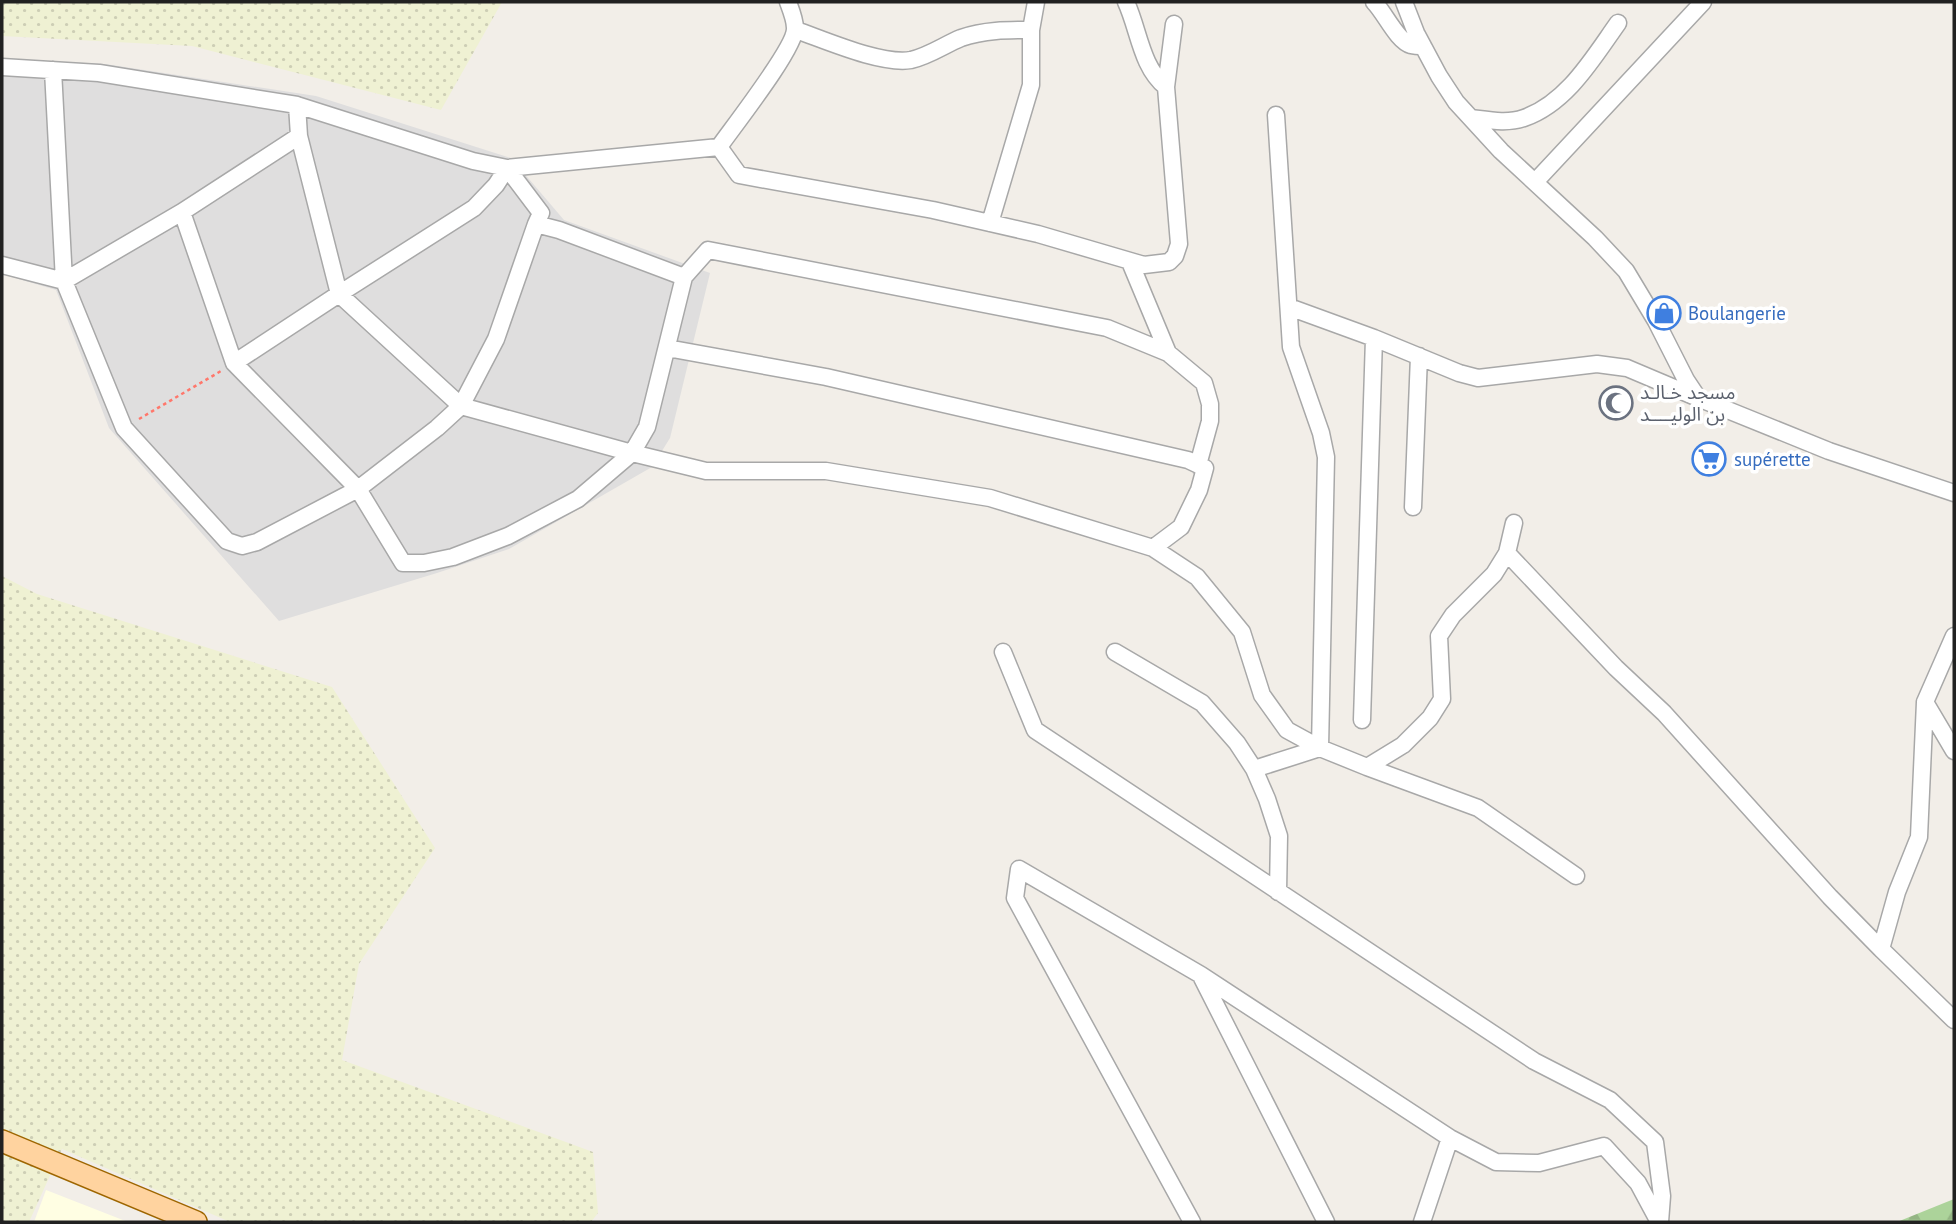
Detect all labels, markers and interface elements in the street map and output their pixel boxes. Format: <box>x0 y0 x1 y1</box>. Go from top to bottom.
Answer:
shop icon: Boulangerie <box>1645 294 1683 332</box>
place label: Boulangerie <box>1688 301 1786 325</box>
place label: مسجد خـالـد بن الوليــــد <box>1640 380 1735 426</box>
mosque icon: مسجد خـالـد بن الوليــــد <box>1597 384 1635 422</box>
supermarket icon: supérette <box>1690 440 1728 478</box>
place label: supérette <box>1734 447 1811 471</box>

